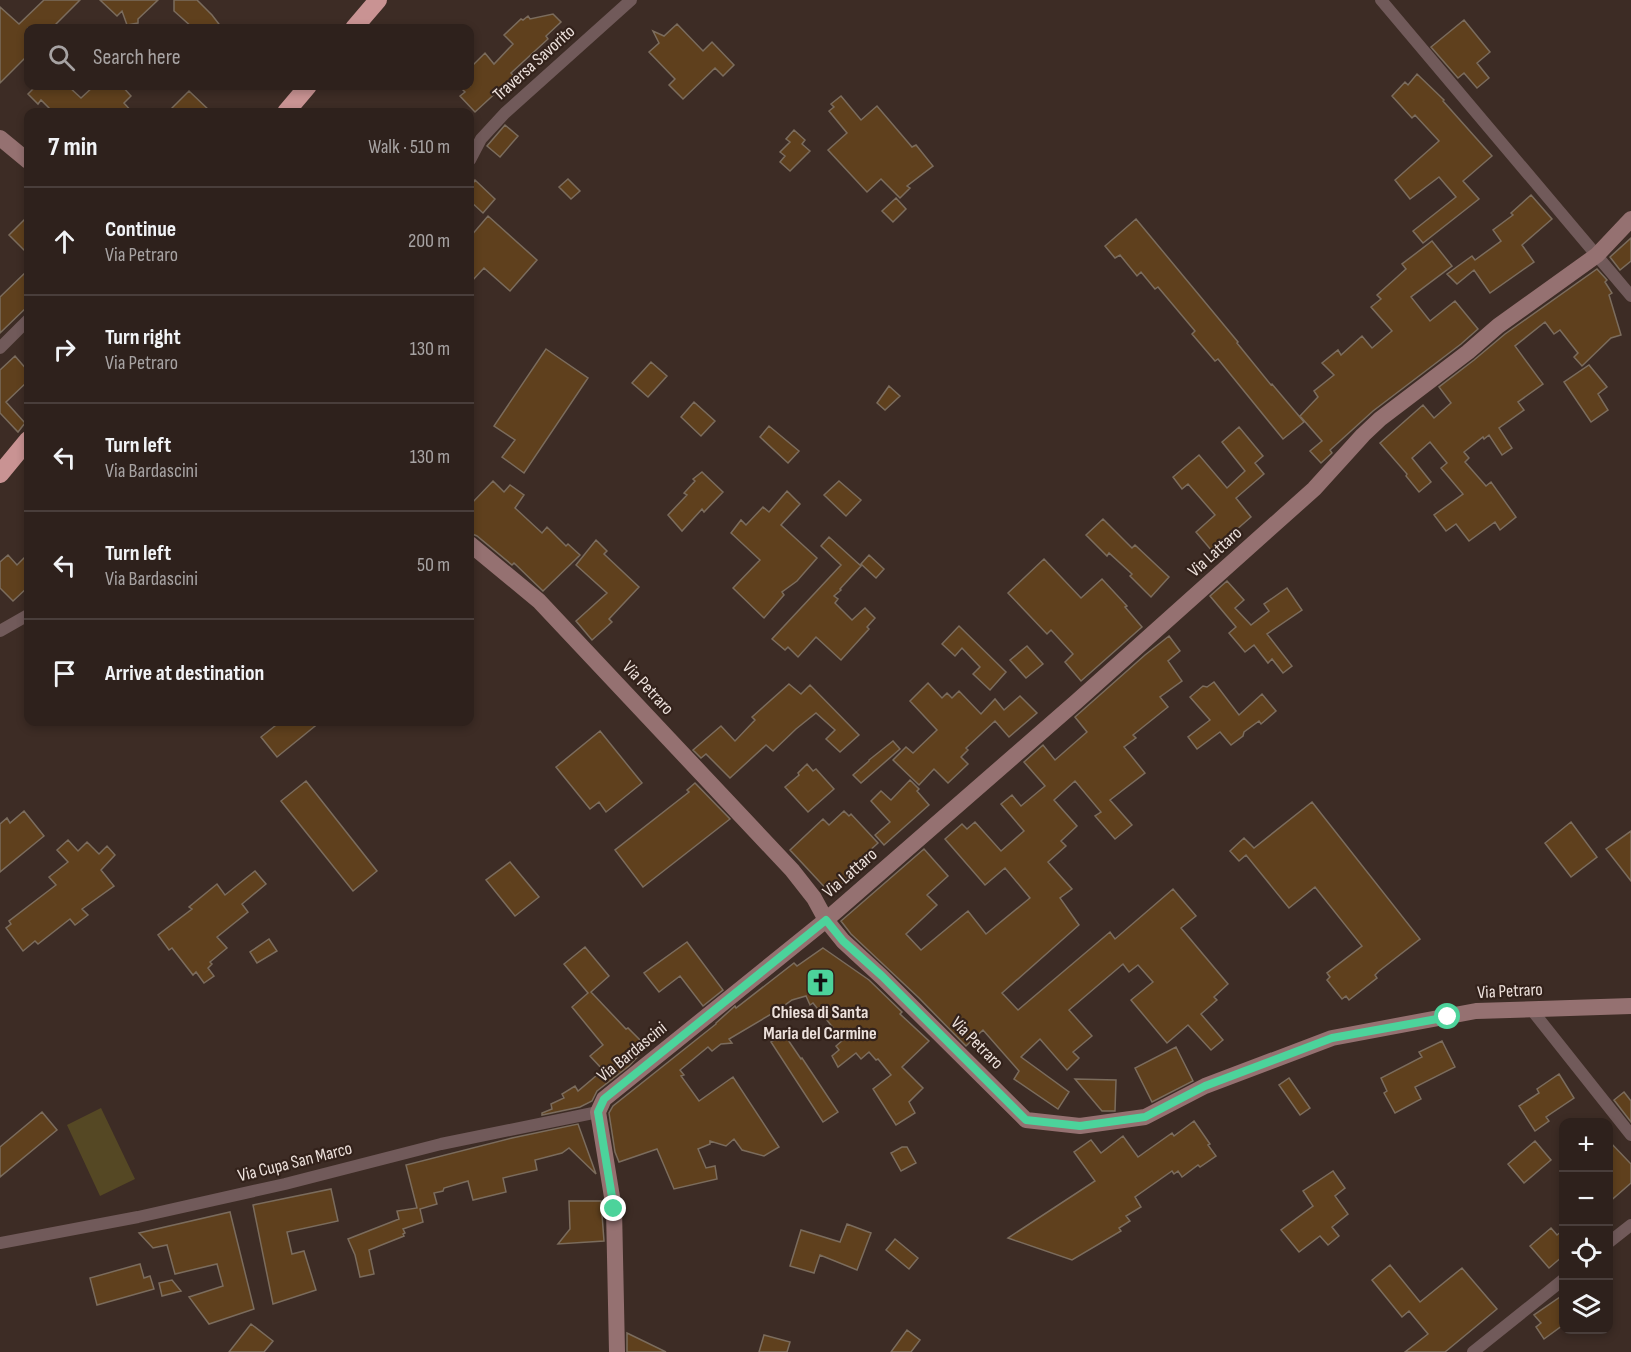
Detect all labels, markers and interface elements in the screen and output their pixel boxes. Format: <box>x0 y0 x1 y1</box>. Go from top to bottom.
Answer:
street label: Traversa Savorito <box>489 21 579 105</box>
search box <box>24 24 474 90</box>
icon: search <box>45 41 78 74</box>
text: Search here <box>93 44 180 71</box>
text: 7 min <box>48 132 97 163</box>
text: Walk · 510 m <box>368 135 450 159</box>
text: Continue <box>105 216 176 243</box>
icon: ahead <box>48 225 81 258</box>
text: 200 m <box>408 229 450 253</box>
text: Via Petraro <box>105 243 178 267</box>
text: Turn right <box>105 324 181 351</box>
icon: right <box>48 333 81 366</box>
text: 130 m <box>410 337 450 361</box>
text: Via Petraro <box>105 351 178 375</box>
text: Turn left <box>105 432 171 459</box>
icon: left <box>48 441 81 474</box>
text: 130 m <box>410 445 450 469</box>
text: Via Bardascini <box>105 459 198 483</box>
street label: Via Lattaro <box>1184 522 1246 582</box>
text: Turn left <box>105 540 171 567</box>
icon: left <box>48 549 81 582</box>
text: 50 m <box>417 553 450 577</box>
text: Via Bardascini <box>105 567 198 591</box>
icon: arrive <box>48 657 81 690</box>
street label: Via Petraro <box>618 657 678 719</box>
text: Arrive at destination <box>105 660 264 687</box>
street label: Via Lattaro <box>819 844 881 902</box>
church icon: Chiesa di Santa Maria del Carmine <box>804 967 836 999</box>
street label: Via Petraro <box>1477 979 1543 1003</box>
place label: Chiesa di Santa Maria del Carmine <box>763 1002 877 1044</box>
route start <box>1434 1003 1460 1029</box>
street label: Via Petraro <box>946 1012 1008 1074</box>
street label: Via Bardascini <box>593 1018 671 1086</box>
map controls <box>1559 1118 1613 1334</box>
button: + <box>1559 1118 1613 1172</box>
street label: Via Cupa San Marco <box>236 1138 354 1186</box>
button: − <box>1559 1172 1613 1226</box>
route end <box>600 1195 626 1221</box>
button: locate <box>1559 1226 1613 1280</box>
button: layers <box>1559 1280 1613 1334</box>

